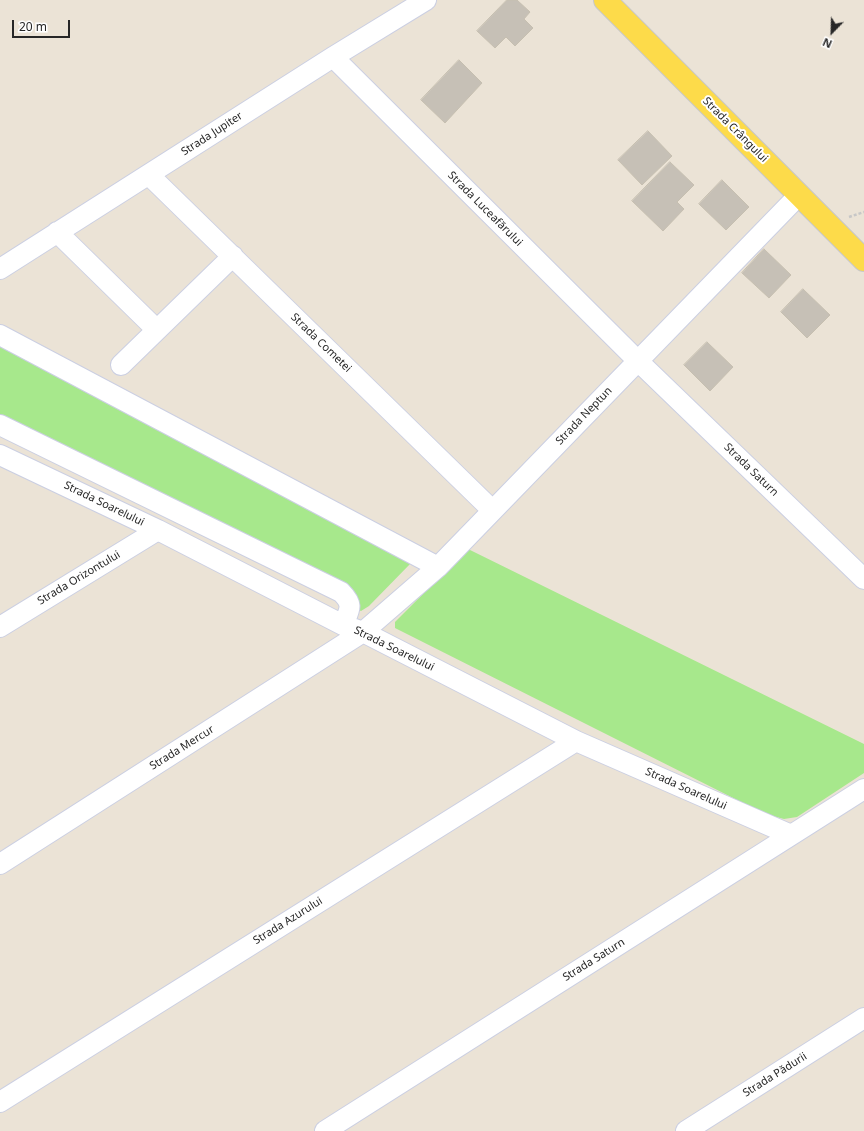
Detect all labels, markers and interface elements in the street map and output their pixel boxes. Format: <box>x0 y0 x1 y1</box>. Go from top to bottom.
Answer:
scale bar <box>14 12 72 38</box>
north arrow <box>812 12 852 52</box>
text: 20 m <box>19 18 47 35</box>
text: N <box>820 35 834 52</box>
street label: Strada Crângului <box>700 95 770 165</box>
street label: Strada Jupiter <box>179 109 245 159</box>
street label: Strada Luceafărului <box>445 169 525 249</box>
street label: Strada Cometei <box>288 311 354 375</box>
street label: Strada Neptun <box>553 384 615 448</box>
street label: Strada Saturn <box>721 441 781 499</box>
street label: Strada Soarelului <box>62 479 146 529</box>
street label: Strada Orizontului <box>35 548 123 608</box>
street label: Strada Soarelului <box>352 624 436 674</box>
street label: Strada Mercur <box>147 723 217 773</box>
street label: Strada Soarelului <box>643 765 729 813</box>
street label: Strada Azurului <box>251 894 325 948</box>
street label: Strada Saturn <box>561 936 627 984</box>
street label: Strada Pădurii <box>741 1050 809 1100</box>

